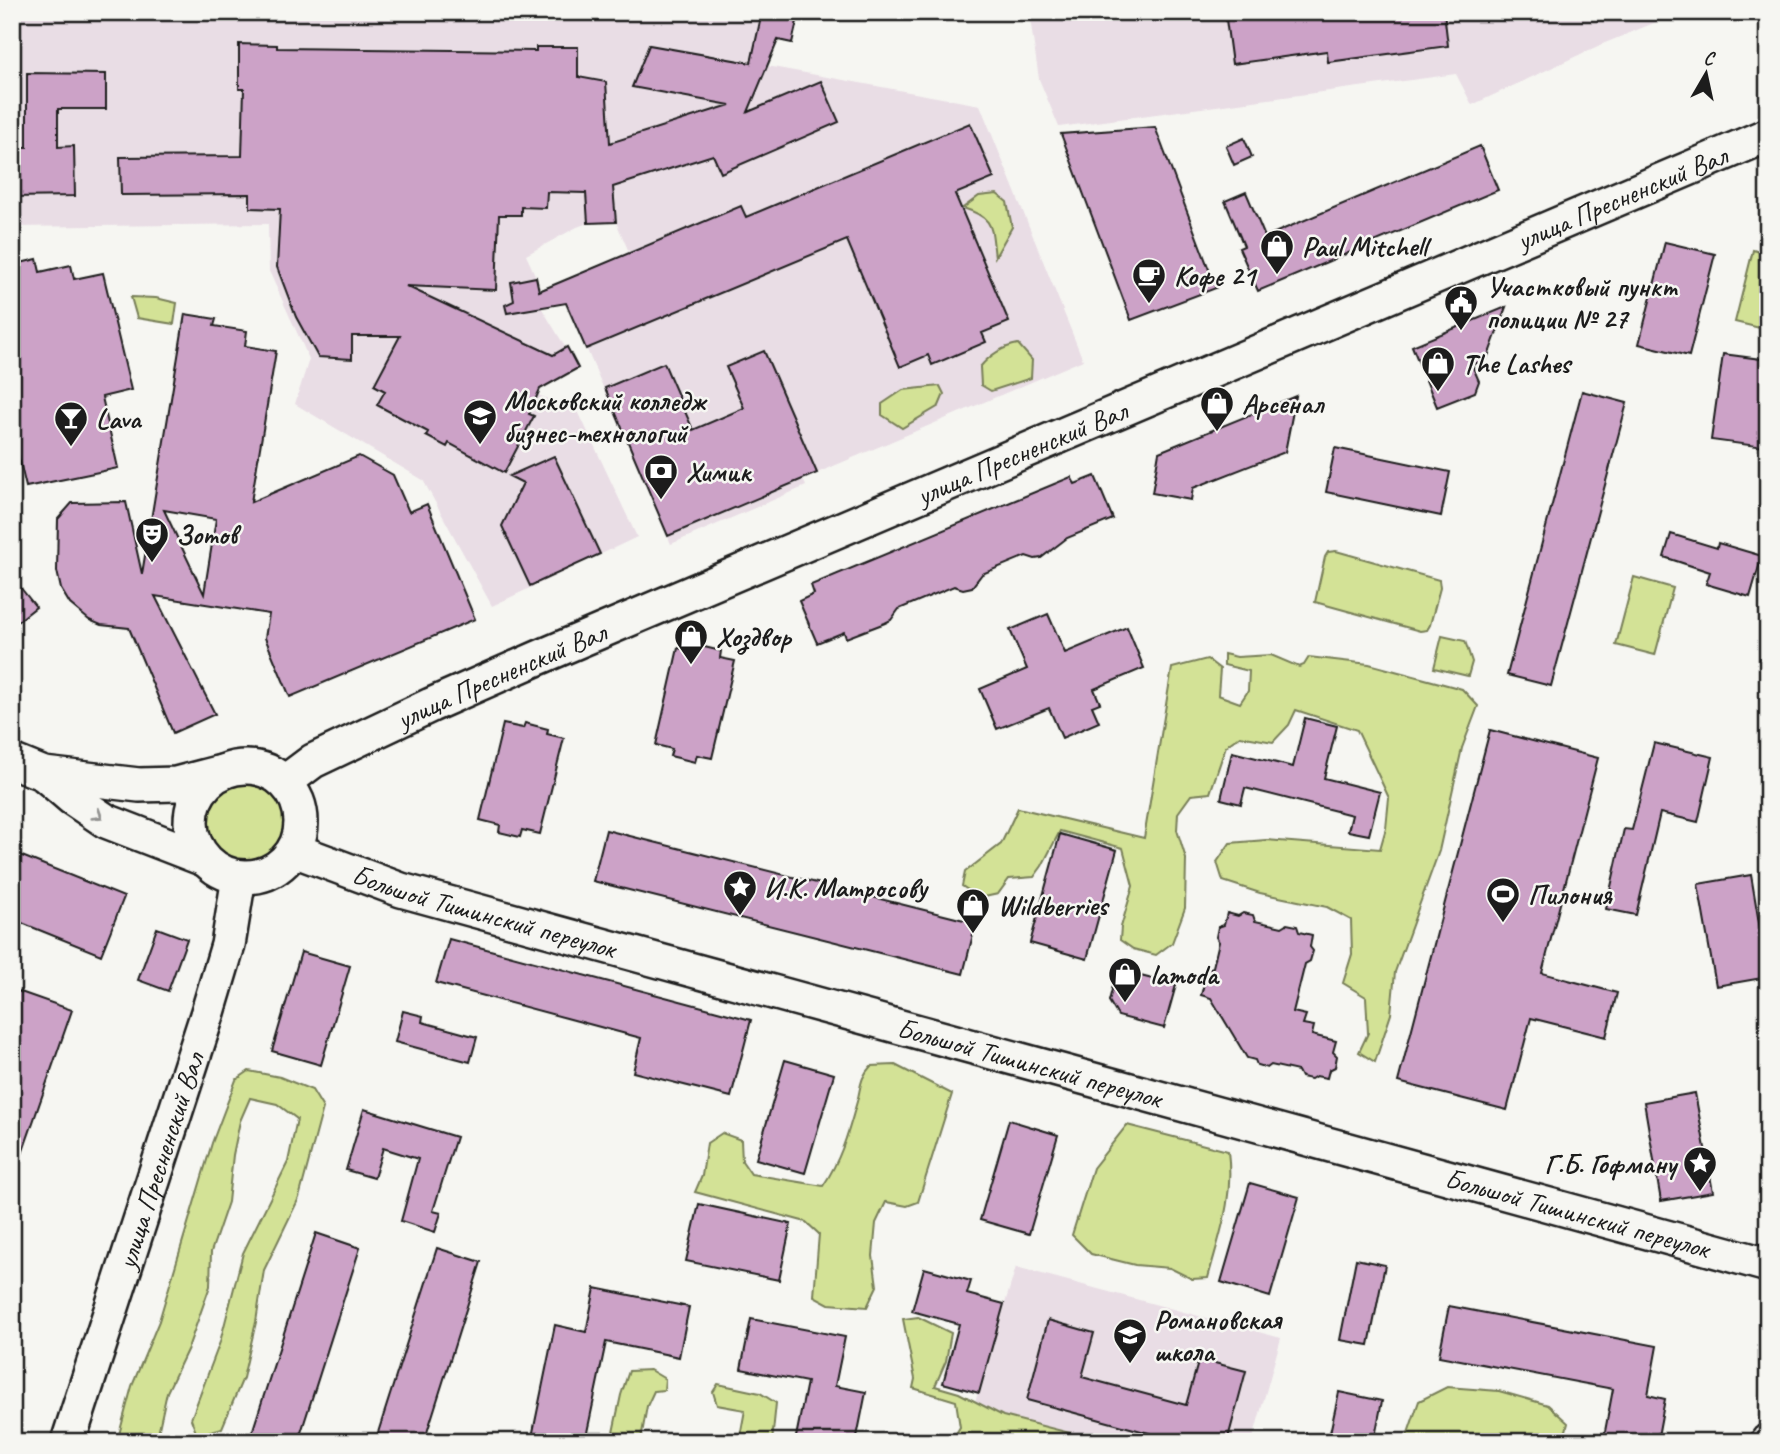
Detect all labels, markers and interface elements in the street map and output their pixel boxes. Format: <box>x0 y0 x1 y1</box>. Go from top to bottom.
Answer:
north arrow <box>1672 38 1742 108</box>
text: С <box>1702 46 1718 71</box>
street label: улица Пресненский Вал <box>1509 136 1734 258</box>
shop icon: Paul Mitchell <box>1258 227 1296 276</box>
place label: Paul Mitchell <box>1302 229 1432 264</box>
cafe icon: Кофе 21 <box>1130 256 1168 305</box>
place label: Кофе 21 <box>1174 258 1259 293</box>
place label: Участковый пункт полиции № 27 <box>1486 269 1678 336</box>
public building icon: Участковый пункт полиции № 27 <box>1442 283 1480 332</box>
shop icon: The Lashes <box>1419 344 1457 393</box>
place label: The Lashes <box>1462 346 1573 381</box>
place label: Московский колледж бизнес-технологий <box>504 383 708 451</box>
shop icon: Арсенал <box>1198 384 1236 433</box>
place label: Арсенал <box>1242 386 1325 421</box>
street label: улица Пресненский Вал <box>909 391 1134 513</box>
school or university icon: Московский колледж бизнес-технологий <box>461 397 499 446</box>
bar icon: Lava <box>52 399 90 448</box>
place label: Lava <box>96 401 143 436</box>
bank icon: Химик <box>642 452 680 501</box>
place label: Химик <box>686 454 752 489</box>
theatre icon: Зотов <box>133 515 171 564</box>
place label: Зотов <box>176 517 242 552</box>
street label: улица Пресненский Вал <box>389 613 613 737</box>
shop icon: Хоздвор <box>672 617 710 666</box>
place label: Хоздвор <box>716 619 793 655</box>
one-way arrow <box>90 807 103 820</box>
street label: Большой Тишинский переулок <box>348 856 622 966</box>
place icon: И.К. Матросову <box>721 868 759 917</box>
place label: И.К. Матросову <box>764 870 929 905</box>
sports icon: Пилония <box>1484 875 1522 924</box>
place label: Пилония <box>1528 877 1613 912</box>
shop icon: Wildberries <box>954 886 992 935</box>
place label: Wildberries <box>998 888 1111 923</box>
shop icon: lamoda <box>1106 955 1144 1004</box>
place label: lamoda <box>1150 957 1220 992</box>
street label: Большой Тишинский переулок <box>894 1010 1168 1116</box>
street label: улица Пресненский Вал <box>108 1046 212 1275</box>
place icon: Г.Б. Гофману <box>1681 1144 1719 1193</box>
place label: Г.Б. Гофману <box>1544 1146 1679 1181</box>
street label: Большой Тишинский переулок <box>1441 1160 1716 1266</box>
place label: Романовская школа <box>1154 1302 1283 1369</box>
school or university icon: Романовская школа <box>1111 1316 1149 1365</box>

